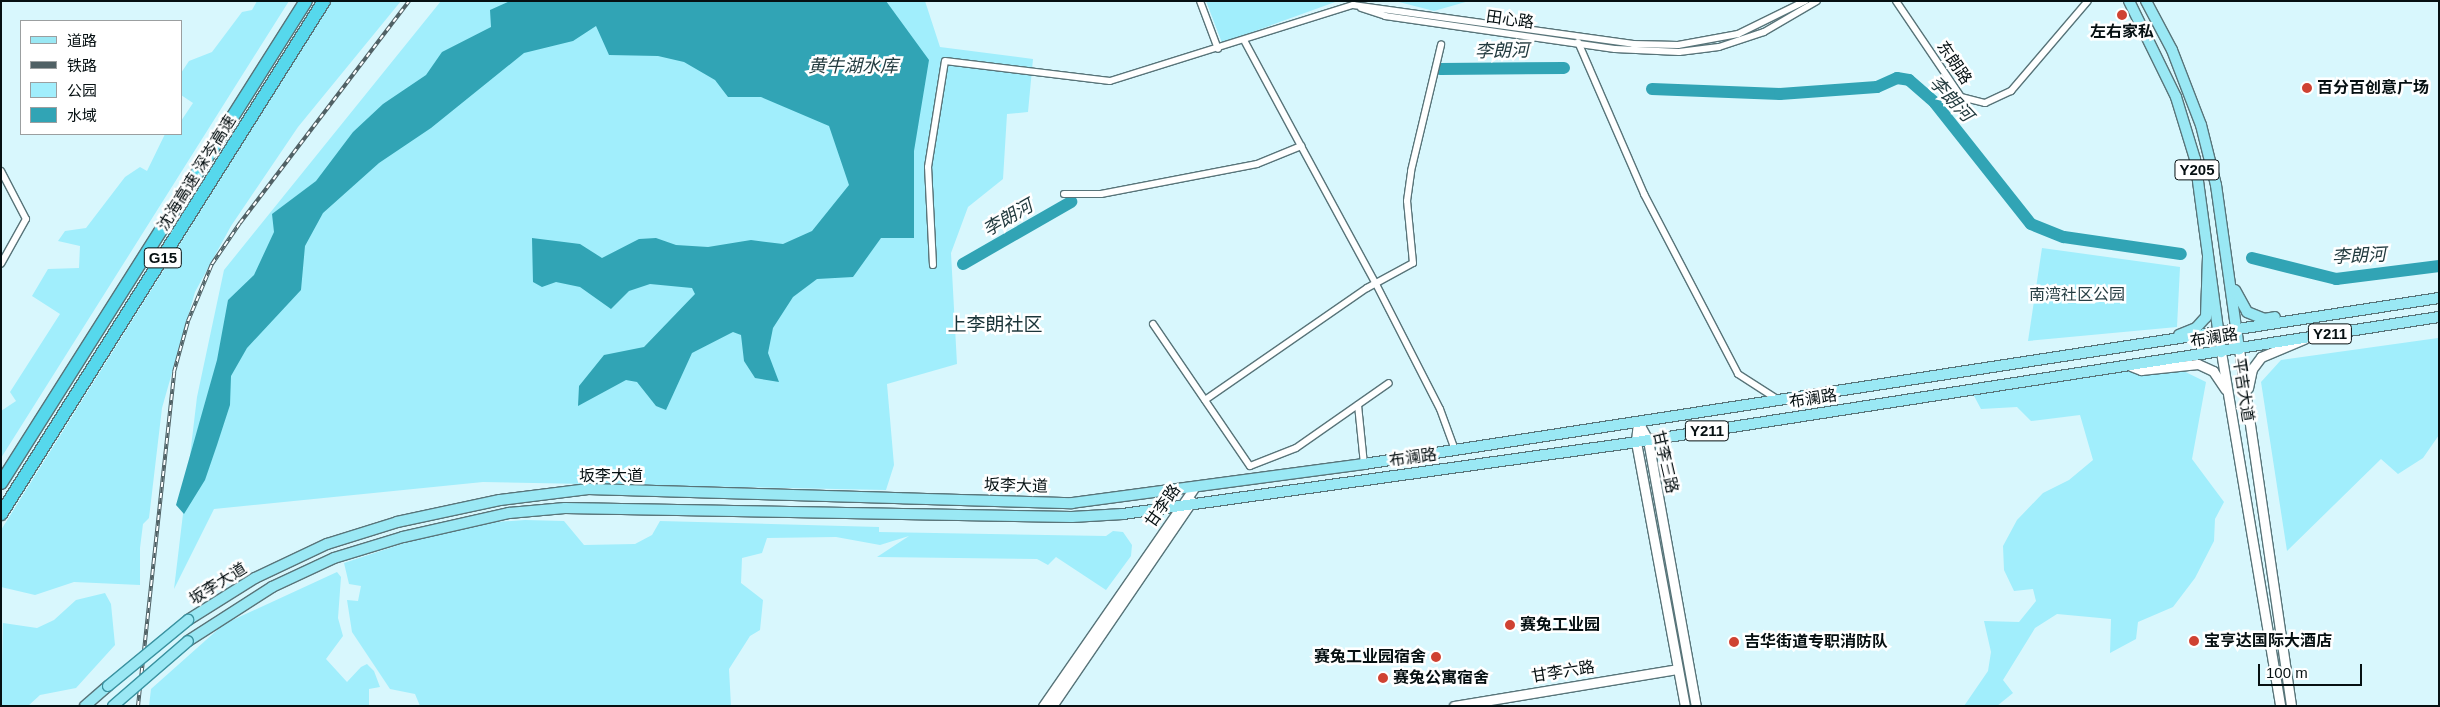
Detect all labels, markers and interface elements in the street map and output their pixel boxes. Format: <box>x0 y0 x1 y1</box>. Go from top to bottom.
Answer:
street label: 田心路 <box>1485 7 1535 33</box>
marker: 左右家私 <box>2116 9 2128 21</box>
legend <box>20 20 182 135</box>
place label: 左右家私 <box>2090 22 2154 42</box>
text: 道路 <box>67 32 97 49</box>
street label: 东朗路 <box>1933 38 1975 88</box>
water label: 李朗河 <box>1475 40 1529 62</box>
water label: 黄牛湖水库 <box>808 55 898 77</box>
text: 铁路 <box>67 57 97 74</box>
water label: 李朗河 <box>1925 72 1977 126</box>
place label: 百分百创意广场 <box>2317 78 2429 98</box>
text: 公园 <box>67 82 97 99</box>
marker: 百分百创意广场 <box>2301 82 2313 94</box>
text: 水域 <box>67 107 97 124</box>
street label: 沈海高速 深岑高速 <box>154 112 240 234</box>
road number: Y205 <box>2173 158 2221 182</box>
water label: 李朗河 <box>979 195 1037 241</box>
water label: 李朗河 <box>2331 244 2387 268</box>
road number: G15 <box>143 246 183 270</box>
park label: 南湾社区公园 <box>2029 285 2125 305</box>
district label: 上李朗社区 <box>948 314 1042 336</box>
road number: Y211 <box>2308 322 2352 346</box>
street label: 布澜路 <box>2189 325 2239 351</box>
street label: 平吉大道 <box>2229 357 2257 423</box>
street label: 布澜路 <box>1788 386 1838 412</box>
road number: Y211 <box>1684 418 1730 444</box>
street label: 甘李三路 <box>1648 429 1682 495</box>
street label: 布澜路 <box>1388 445 1438 471</box>
street label: 坂李大道 <box>579 466 643 486</box>
street label: 坂李大道 <box>984 475 1048 497</box>
street label: 甘李路 <box>1141 481 1185 531</box>
street label: 坂李大道 <box>186 559 250 609</box>
place label: 赛兔工业园 <box>1520 615 1600 635</box>
marker: 赛兔工业园 <box>1504 619 1516 631</box>
place label: 宝亨达国际大酒店 <box>2204 631 2332 651</box>
place label: 吉华街道专职消防队 <box>1744 632 1888 652</box>
marker: 宝亨达国际大酒店 <box>2188 635 2200 647</box>
marker: 吉华街道专职消防队 <box>1728 636 1740 648</box>
place label: 赛兔工业园宿舍 <box>1314 647 1426 667</box>
marker: 赛兔工业园宿舍 <box>1430 651 1442 663</box>
scale bar <box>2260 654 2364 686</box>
street label: 甘李六路 <box>1530 658 1596 686</box>
text: 100 m <box>2266 664 2308 681</box>
place label: 赛兔公寓宿舍 <box>1393 668 1489 688</box>
marker: 赛兔公寓宿舍 <box>1377 672 1389 684</box>

